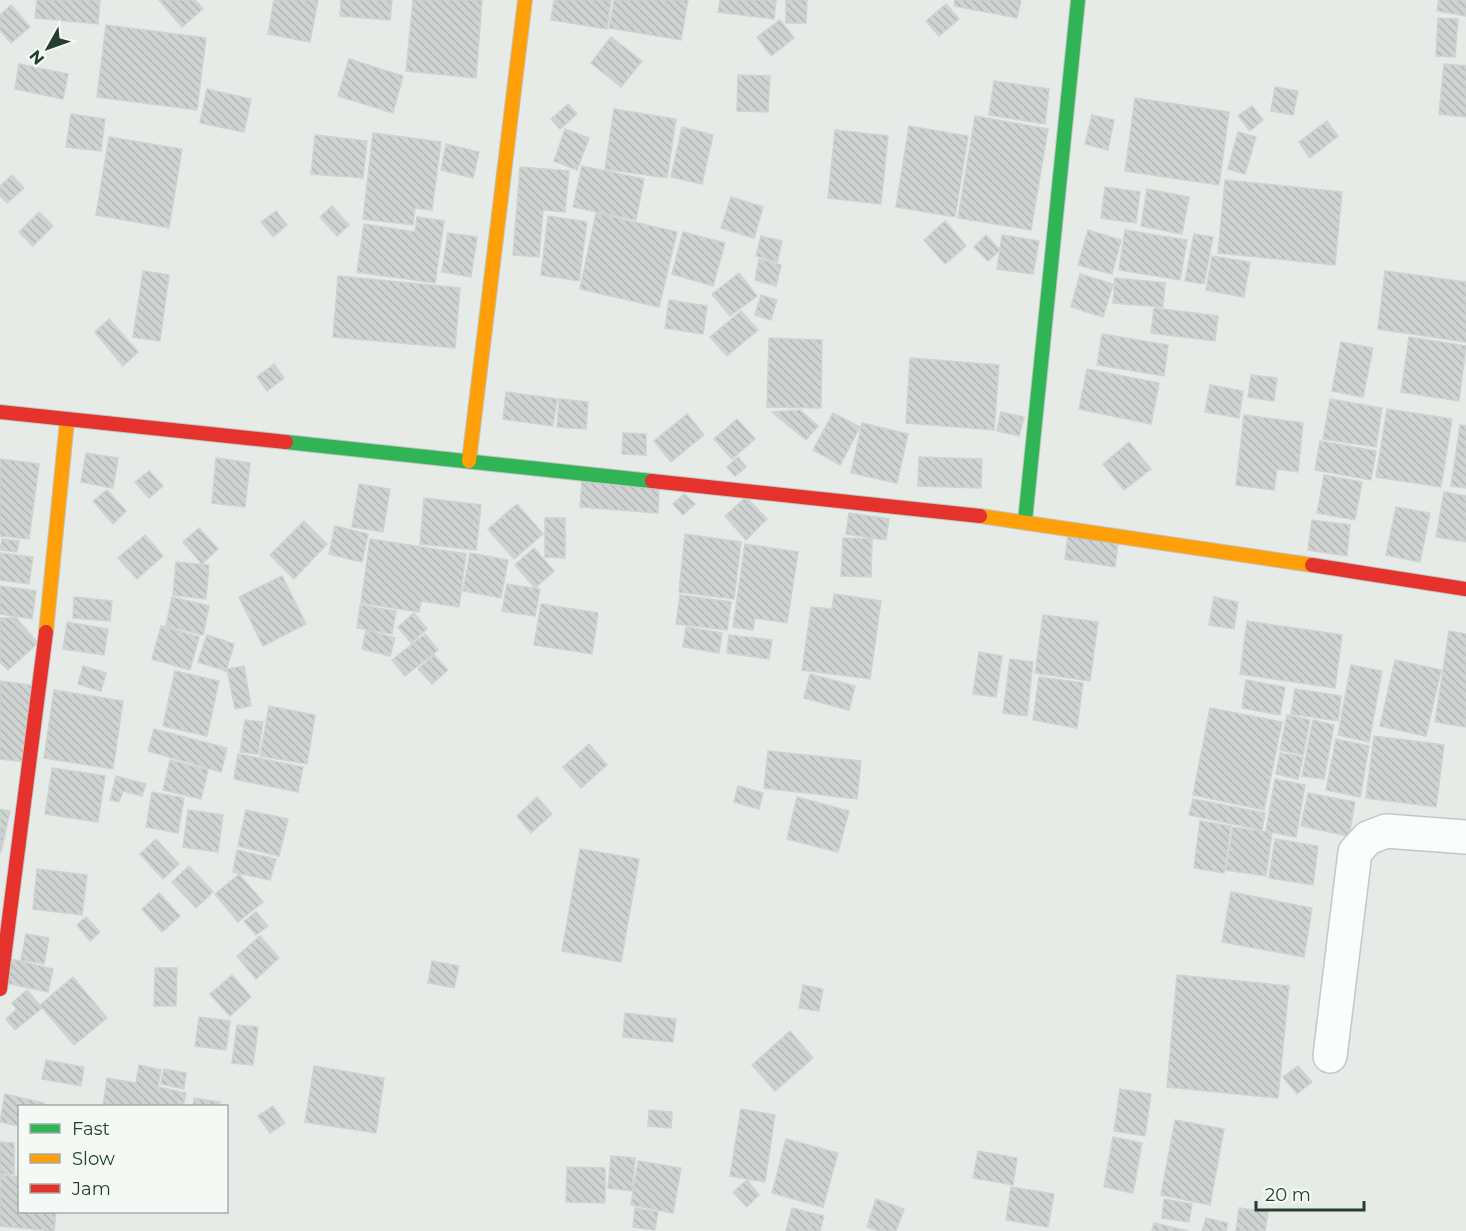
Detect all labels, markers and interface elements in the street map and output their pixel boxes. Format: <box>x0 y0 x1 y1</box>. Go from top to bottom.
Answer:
north arrow <box>18 18 78 78</box>
text: N <box>25 46 48 68</box>
legend <box>18 1105 228 1213</box>
text: Fast <box>72 1118 110 1140</box>
text: Slow <box>72 1148 115 1170</box>
scale bar <box>1256 1174 1364 1212</box>
text: Jam <box>71 1178 111 1200</box>
text: 20 m <box>1265 1184 1311 1206</box>

